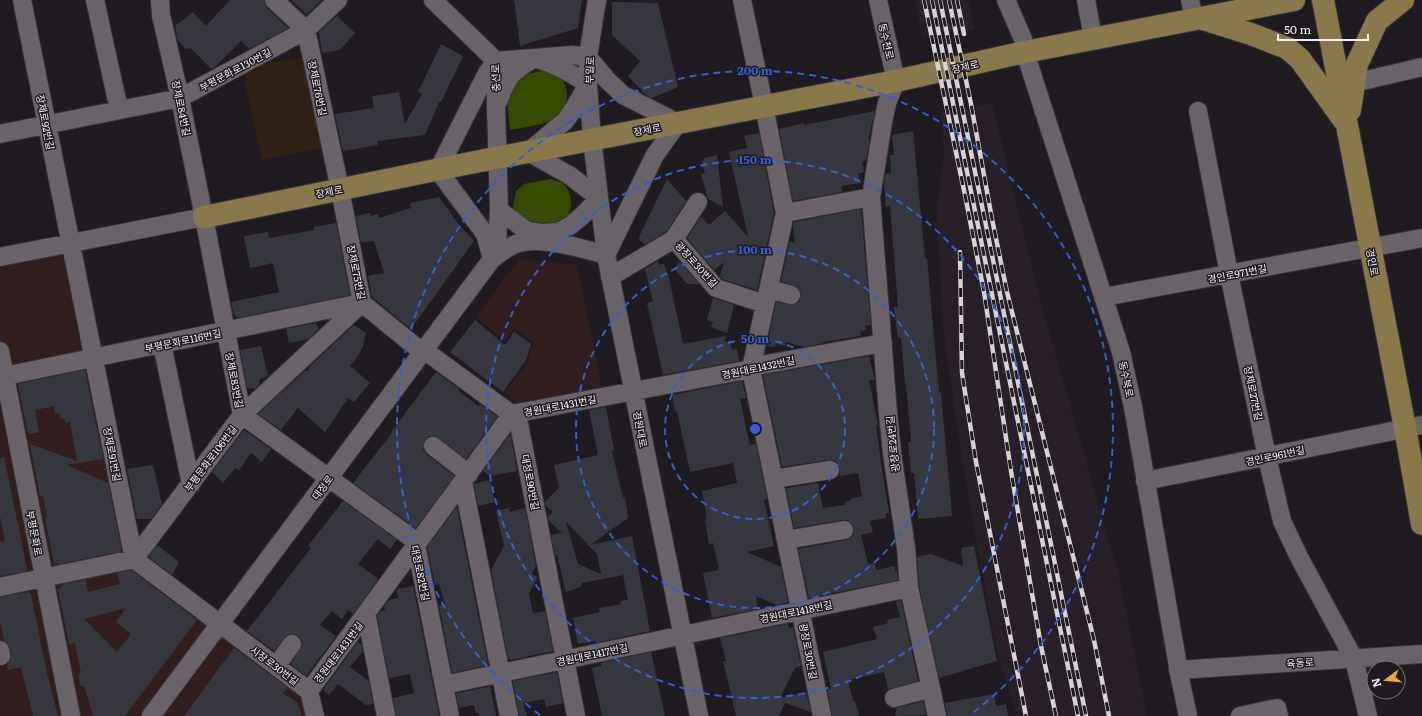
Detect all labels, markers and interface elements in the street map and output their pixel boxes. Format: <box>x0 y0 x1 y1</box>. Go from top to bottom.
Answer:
scale bar <box>1278 16 1368 42</box>
text: 50 m <box>1284 20 1311 38</box>
street label: 동수천로 <box>876 21 898 61</box>
street label: 부평문화로130번길 <box>196 44 274 94</box>
street label: 부일로 <box>581 56 597 84</box>
street label: 장제로 <box>950 56 980 76</box>
street label: 장제로76번길 <box>305 59 331 117</box>
text: 200 m <box>737 61 773 79</box>
street label: 충선로 <box>487 64 503 92</box>
street label: 장제로84번길 <box>169 79 195 137</box>
street label: 장제로92번길 <box>33 93 59 151</box>
street label: 장제로 <box>632 119 662 139</box>
text: 150 m <box>738 150 772 168</box>
street label: 장제로 <box>314 181 344 201</box>
street label: 광장로30번길 <box>672 238 722 290</box>
text: 100 m <box>738 240 772 258</box>
street label: 장제로75번길 <box>344 243 370 301</box>
street label: 경인로 <box>1363 247 1383 277</box>
street label: 경인로971번길 <box>1206 260 1268 286</box>
street label: 부평문화로116번길 <box>143 325 223 355</box>
text: 50 m <box>741 329 769 347</box>
street label: 장제로83번길 <box>222 351 248 409</box>
street label: 경원대로1432번길 <box>720 352 796 382</box>
street label: 동수북로 <box>1116 359 1138 399</box>
street label: 장제로27번길 <box>1241 364 1267 422</box>
street label: 경원대로1431번길 <box>522 391 598 419</box>
street label: 경원대로 <box>630 410 652 448</box>
street label: 광장로24번길 <box>882 415 902 473</box>
street label: 부평문화로106번길 <box>180 422 240 494</box>
centre of rings <box>748 422 762 436</box>
street label: 장제로91번길 <box>100 425 126 483</box>
street label: 경인로961번길 <box>1244 441 1306 469</box>
street label: 대정로90번길 <box>518 453 544 511</box>
street label: 대정로 <box>308 471 336 503</box>
street label: 부평문화로 <box>23 509 47 557</box>
street label: 대정로82번길 <box>408 544 434 602</box>
street label: 경원대로1418번길 <box>758 596 834 626</box>
street label: 경원대로1431번길 <box>310 618 366 686</box>
street label: 광장로30번길 <box>796 621 822 681</box>
street label: 경원대로1417번길 <box>555 639 629 669</box>
street label: 시장로30번길 <box>248 642 302 688</box>
street label: 육동로 <box>1286 654 1314 670</box>
north arrow <box>1366 660 1406 700</box>
text: N <box>1366 676 1384 690</box>

